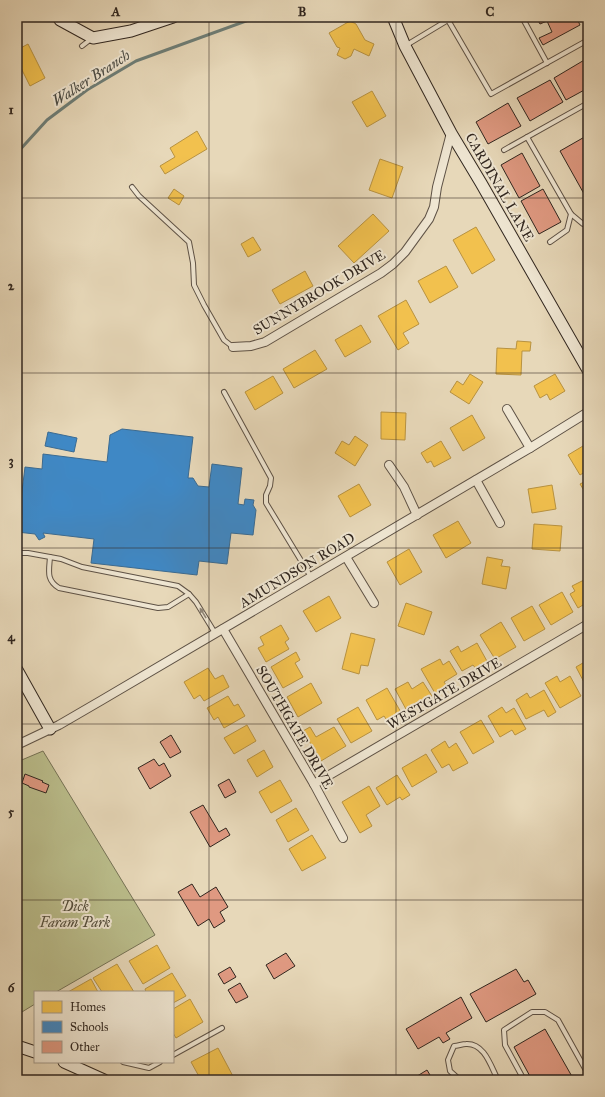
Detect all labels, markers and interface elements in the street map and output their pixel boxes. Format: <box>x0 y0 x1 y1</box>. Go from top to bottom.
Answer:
text: A <box>111 4 121 20</box>
text: B <box>298 4 307 20</box>
text: C <box>486 4 495 20</box>
water label: Walker Branch <box>49 46 134 110</box>
text: 1 <box>8 102 14 118</box>
street label: CARDINAL LANE <box>462 130 538 244</box>
street label: SUNNYBROOK DRIVE <box>250 246 389 339</box>
text: 2 <box>8 278 15 294</box>
text: 3 <box>8 453 14 469</box>
street label: AMUNDSON ROAD <box>236 529 358 612</box>
one-way arrow <box>199 608 207 619</box>
text: 4 <box>7 629 15 645</box>
street label: WESTGATE DRIVE <box>384 654 505 733</box>
street label: SOUTHGATE DRIVE <box>252 663 337 792</box>
text: 5 <box>8 804 15 820</box>
park label: Dick Faram Park <box>39 898 111 931</box>
text: 6 <box>8 980 16 996</box>
legend <box>34 991 174 1063</box>
text: Homes <box>70 1000 106 1014</box>
text: Schools <box>70 1020 108 1034</box>
text: Other <box>70 1040 100 1054</box>

